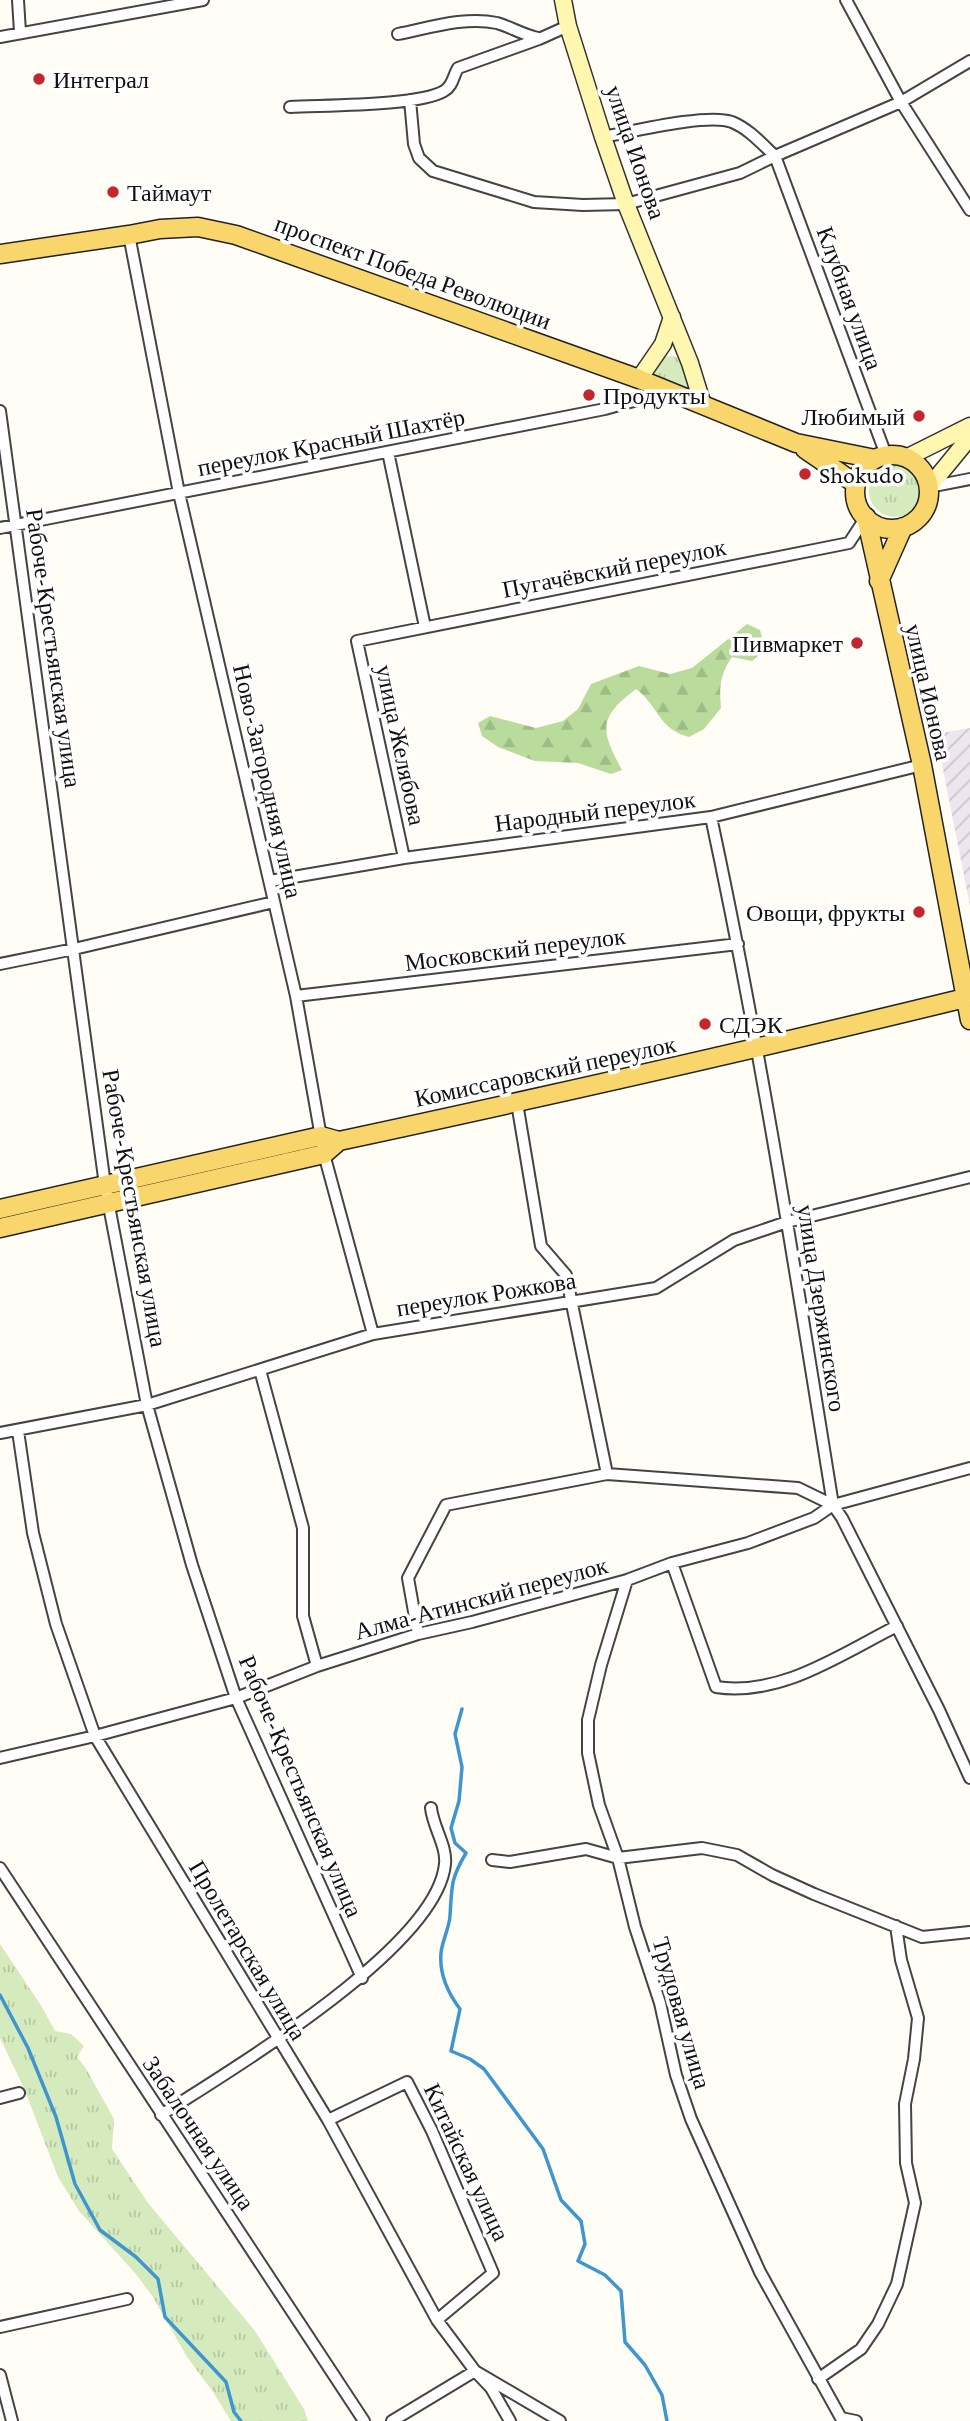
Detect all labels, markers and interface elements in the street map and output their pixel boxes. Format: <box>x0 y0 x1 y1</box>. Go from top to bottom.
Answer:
place label: Интеграл <box>53 66 149 93</box>
marker: Интеграл <box>31 71 47 87</box>
street label: улица Ионова <box>601 82 672 223</box>
place label: Таймаут <box>127 179 212 206</box>
marker: Таймаут <box>105 184 121 200</box>
street label: проспект Победа Революции <box>271 209 555 335</box>
street label: Клубная улица <box>812 223 888 373</box>
place label: Продукты <box>603 382 706 409</box>
marker: Продукты <box>581 387 597 403</box>
street label: переулок Красный Шахтёр <box>195 403 467 481</box>
place label: Любимый <box>802 403 905 430</box>
marker: Любимый <box>911 408 927 424</box>
place label: Shokudo <box>819 461 904 488</box>
marker: Shokudo <box>797 466 813 482</box>
street label: Рабоче-Крестьянская улица <box>21 507 87 790</box>
street label: Пугачёвский переулок <box>500 533 729 603</box>
street label: улица Ионова <box>900 621 958 763</box>
place label: Пивмаркет <box>732 630 844 657</box>
marker: Пивмаркет <box>849 635 865 651</box>
street label: Ново-Загородняя улица <box>228 661 308 901</box>
street label: улица Желябова <box>371 662 431 828</box>
street label: Народный переулок <box>493 785 697 837</box>
place label: Овощи, фрукты <box>746 899 905 926</box>
marker: Овощи, фрукты <box>911 904 927 920</box>
street label: Московский переулок <box>403 922 627 976</box>
place label: СДЭК <box>719 1011 784 1038</box>
marker: СДЭК <box>697 1016 713 1032</box>
street label: Комиссаровский переулок <box>412 1030 678 1112</box>
street label: Рабоче-Крестьянская улица <box>97 1067 173 1349</box>
street label: улица Дзержинского <box>792 1202 852 1414</box>
street label: переулок Рожкова <box>394 1266 578 1322</box>
street label: Алма-Атинский переулок <box>352 1551 611 1645</box>
street label: Рабоче-Крестьянская улица <box>234 1651 369 1921</box>
street label: Пролетарская улица <box>184 1855 312 2045</box>
street label: Трудовая улица <box>647 1934 717 2092</box>
street label: Забалочная улица <box>138 2051 261 2215</box>
street label: Китайская улица <box>419 2079 515 2245</box>

